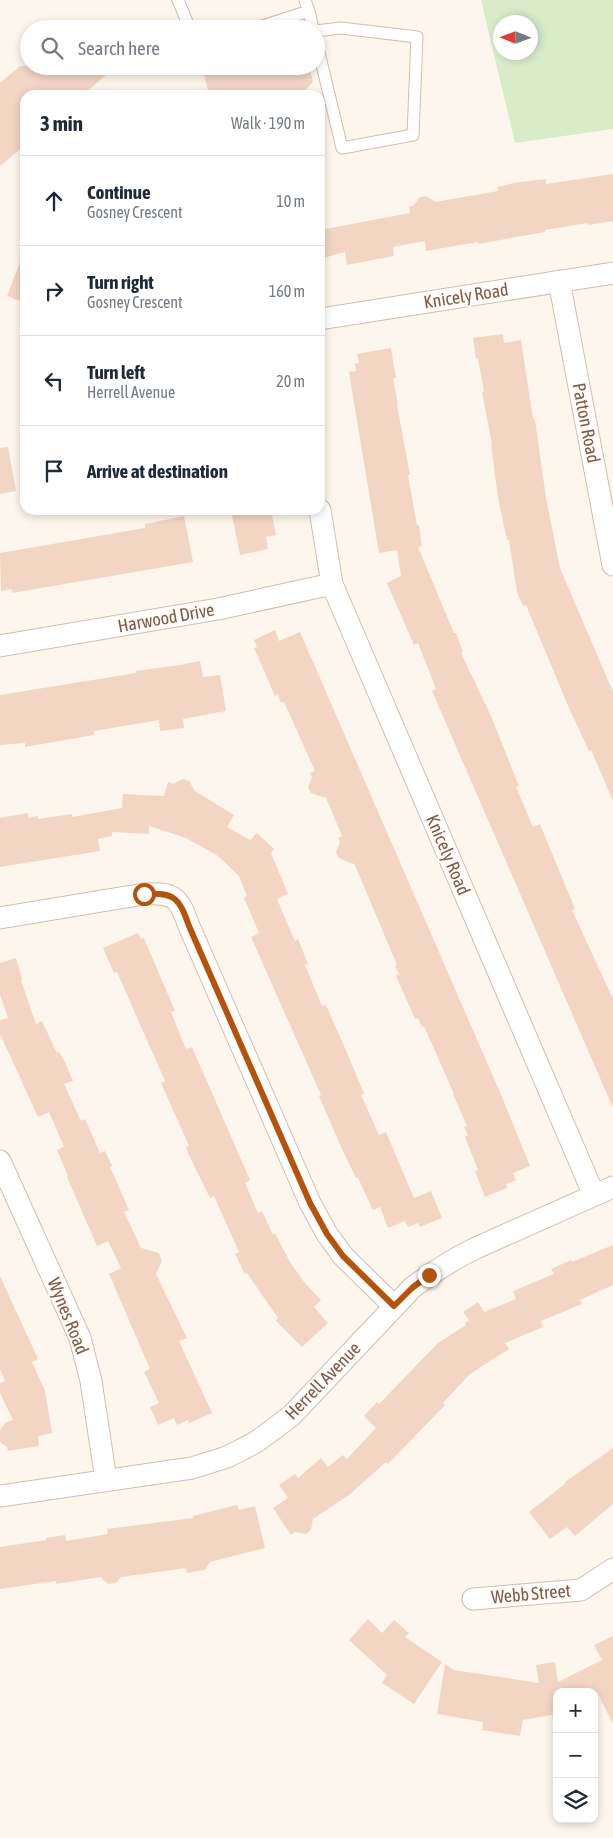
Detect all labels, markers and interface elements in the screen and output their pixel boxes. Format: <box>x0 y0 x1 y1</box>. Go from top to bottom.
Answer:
north arrow <box>493 15 538 60</box>
search box <box>20 20 325 75</box>
icon: search <box>38 34 66 62</box>
text: Search here <box>78 37 160 59</box>
text: 3 min <box>40 111 83 135</box>
text: Walk · 190 m <box>231 114 305 132</box>
text: Continue <box>87 181 151 203</box>
icon: ahead <box>40 187 68 215</box>
text: 10 m <box>276 192 305 210</box>
text: Gosney Crescent <box>87 203 183 221</box>
text: Turn right <box>87 271 154 293</box>
icon: right <box>40 277 68 305</box>
street label: Knicely Road <box>422 278 510 313</box>
text: 160 m <box>269 282 305 300</box>
text: Gosney Crescent <box>87 293 183 311</box>
text: Turn left <box>87 361 145 383</box>
icon: left <box>40 367 68 395</box>
text: 20 m <box>276 372 305 390</box>
street label: Patton Road <box>568 381 605 465</box>
text: Herrell Avenue <box>87 383 175 401</box>
icon: arrive <box>40 457 68 485</box>
text: Arrive at destination <box>87 460 228 482</box>
street label: Harwood Drive <box>116 599 216 636</box>
street label: Knicely Road <box>422 811 475 898</box>
route start <box>133 883 156 906</box>
route end <box>418 1264 441 1287</box>
street label: Wynes Road <box>44 1275 93 1357</box>
street label: Herrell Avenue <box>281 1338 365 1424</box>
street label: Webb Street <box>490 1580 572 1607</box>
map controls <box>553 1688 598 1823</box>
button: + <box>553 1688 598 1733</box>
button: − <box>553 1733 598 1778</box>
button: layers <box>553 1778 598 1823</box>

